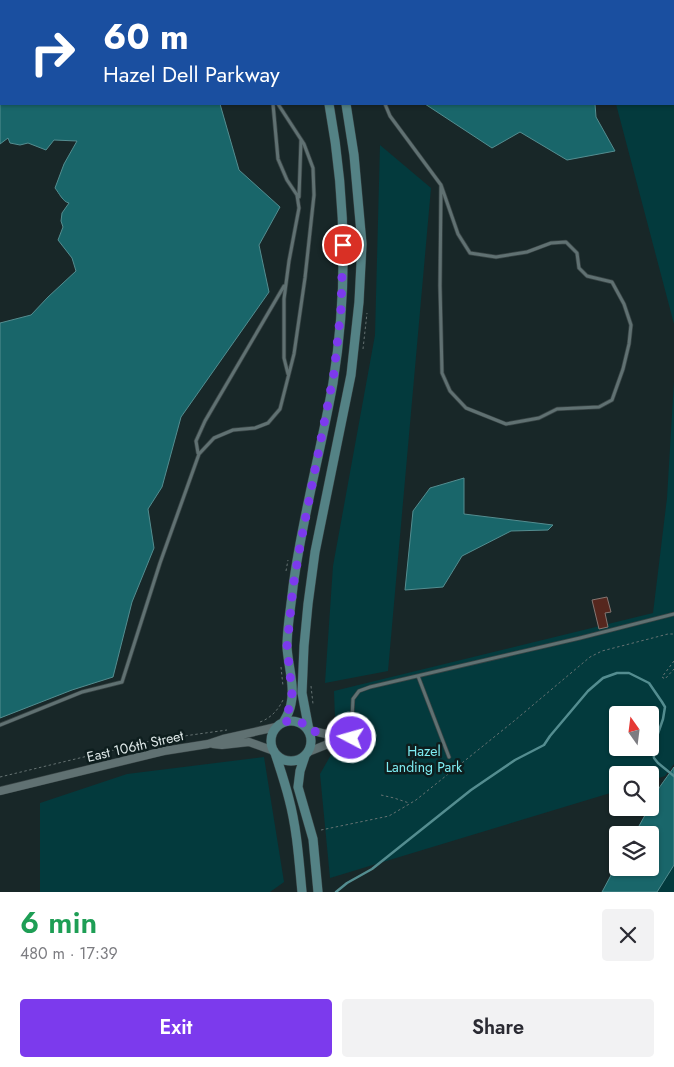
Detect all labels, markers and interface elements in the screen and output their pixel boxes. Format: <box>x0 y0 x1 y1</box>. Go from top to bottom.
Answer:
text: 60 m <box>103 12 189 62</box>
icon: right <box>20 20 85 85</box>
text: Hazel Dell Parkway <box>103 58 280 90</box>
pin <box>322 224 364 266</box>
icon: arrive <box>329 231 357 259</box>
north arrow <box>609 706 659 756</box>
map controls <box>609 706 659 876</box>
position arrow <box>324 711 376 763</box>
street label: East 106th Street <box>85 725 186 767</box>
park label: Hazel Landing Park <box>386 741 463 777</box>
button: search <box>609 766 659 816</box>
button: layers <box>609 826 659 876</box>
text: 6 min <box>20 901 97 944</box>
button: close <box>602 909 654 961</box>
text: 480 m · 17:39 <box>20 942 118 965</box>
button: Exit <box>20 999 332 1057</box>
button: Share <box>342 999 654 1057</box>

